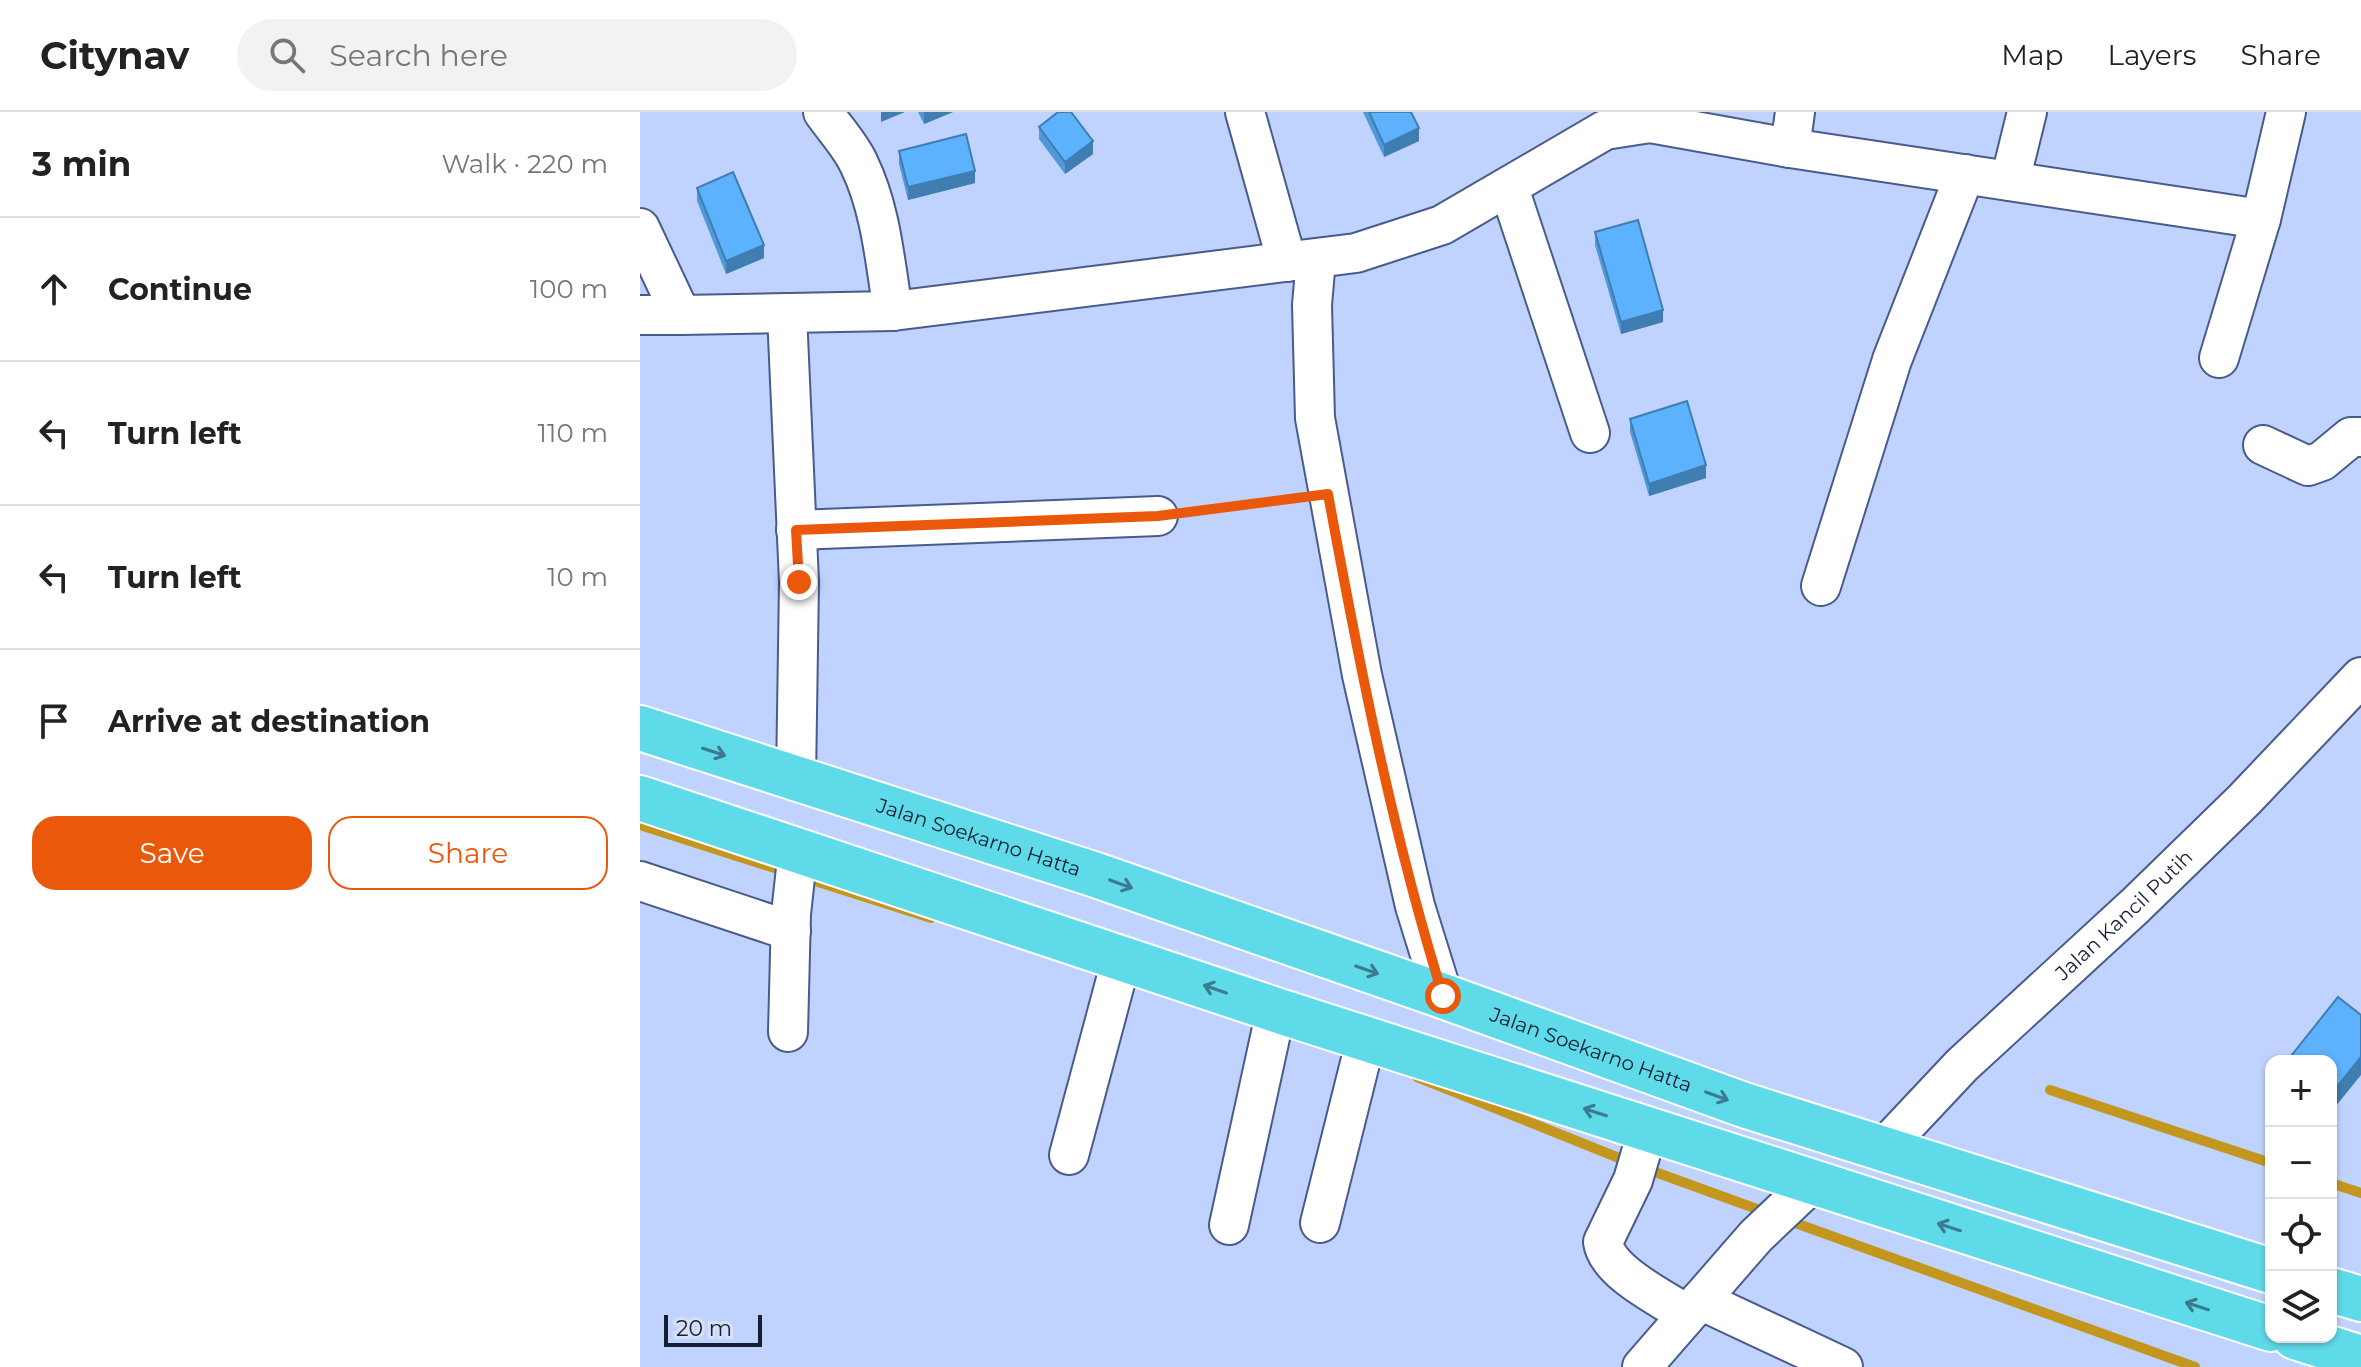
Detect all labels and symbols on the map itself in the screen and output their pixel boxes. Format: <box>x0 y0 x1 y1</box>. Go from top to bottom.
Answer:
route end <box>781 564 817 600</box>
one-way arrow <box>701 745 727 760</box>
street label: Jalan Soekarno Hatta <box>873 793 1084 881</box>
street label: Jalan Kancil Putih <box>2050 845 2197 986</box>
one-way arrow <box>1109 878 1133 892</box>
one-way arrow <box>1354 963 1379 978</box>
route start <box>1425 978 1461 1014</box>
one-way arrow <box>1202 980 1227 995</box>
street label: Jalan Soekarno Hatta <box>1486 1002 1695 1097</box>
one-way arrow <box>1704 1089 1729 1104</box>
one-way arrow <box>1583 1104 1608 1118</box>
one-way arrow <box>1937 1219 1962 1233</box>
one-way arrow <box>2184 1297 2209 1312</box>
scale bar <box>664 1311 762 1347</box>

